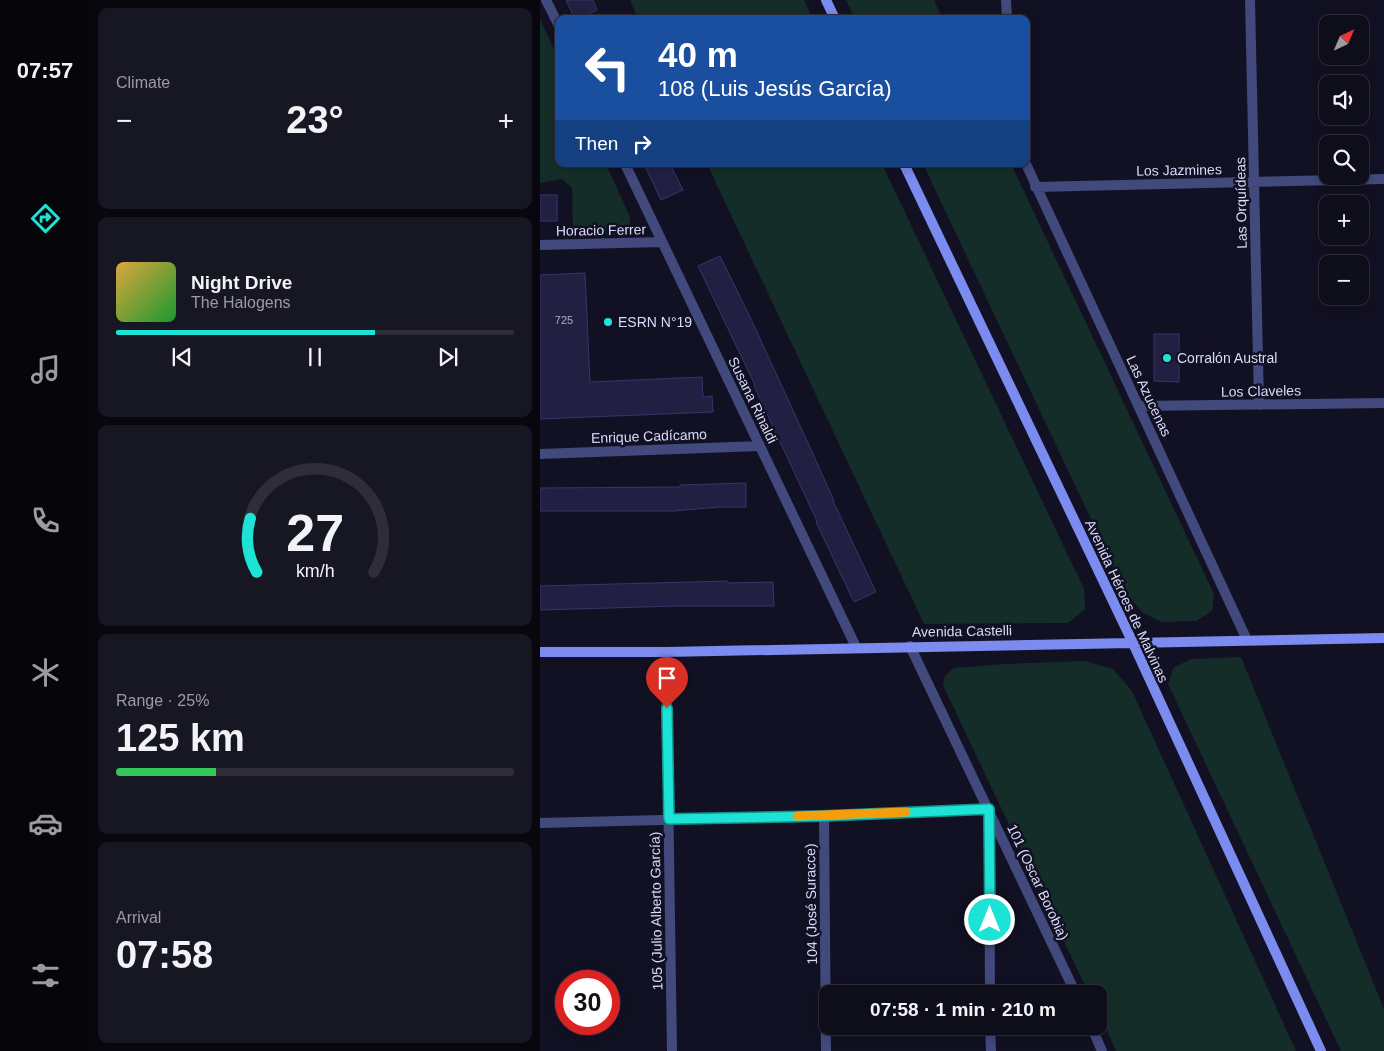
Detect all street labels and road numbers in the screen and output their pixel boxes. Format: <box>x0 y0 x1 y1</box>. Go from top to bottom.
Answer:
street label: Las Orquídeas <box>1232 157 1250 249</box>
street label: Los Jazmines <box>1136 161 1222 179</box>
street label: Horacio Ferrer <box>556 221 647 239</box>
street label: Las Azucenas <box>1123 353 1175 439</box>
street label: Susana Rinaldi <box>725 354 781 446</box>
street label: Los Claveles <box>1221 382 1301 400</box>
street label: Enrique Cadícamo <box>591 426 707 446</box>
street label: Avenida Héroes de Malvinas <box>1082 517 1172 685</box>
street label: Avenida Castelli <box>912 622 1012 640</box>
street label: 101 (Oscar Borobia) <box>1004 821 1072 943</box>
street label: 105 (Julio Alberto García) <box>647 831 665 991</box>
street label: 104 (José Suracce) <box>802 843 820 965</box>

